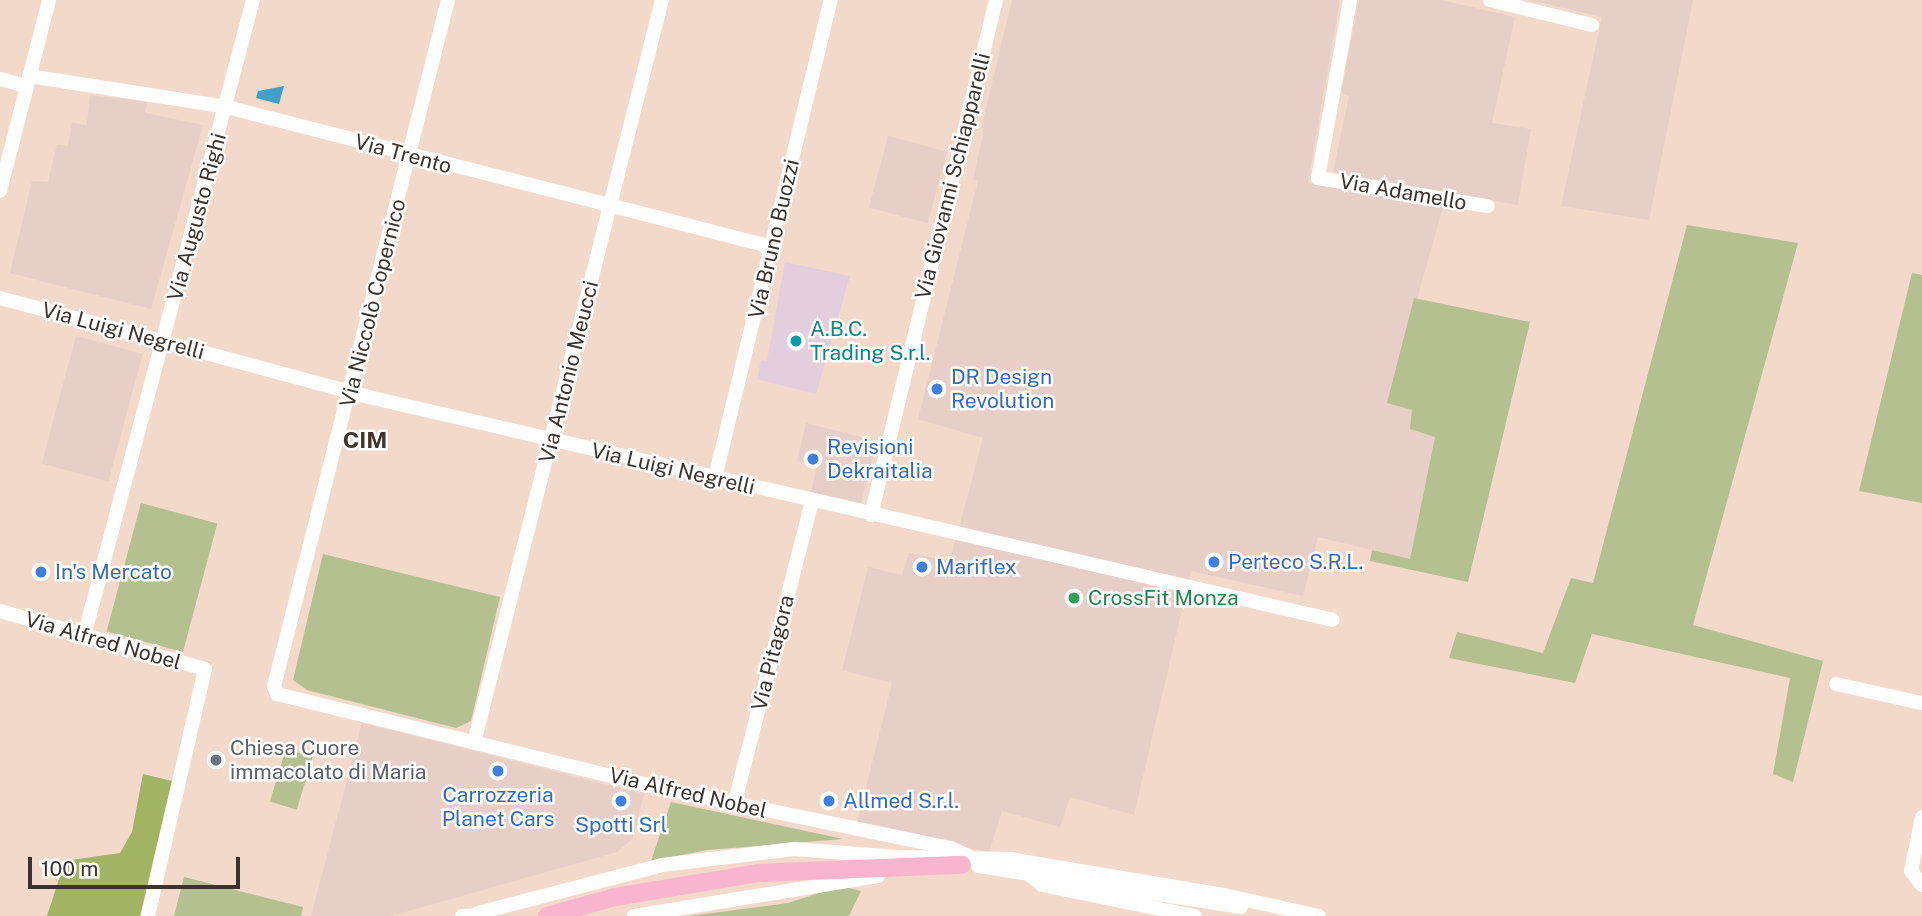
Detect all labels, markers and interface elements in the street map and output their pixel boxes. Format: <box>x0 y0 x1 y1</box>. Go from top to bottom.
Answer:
street label: Via Giovanni Schiapparelli <box>910 50 996 302</box>
street label: Via Trento <box>352 129 454 179</box>
street label: Via Augusto Righi <box>162 130 232 304</box>
street label: Via Bruno Buozzi <box>743 157 805 321</box>
street label: Via Adamello <box>1337 168 1469 216</box>
street label: Via Niccolò Copernico <box>335 196 411 410</box>
street label: Via Antonio Meucci <box>534 278 604 466</box>
street label: Via Luigi Negrelli <box>39 297 207 365</box>
place label: A.B.C. Trading S.r.l. <box>810 316 930 366</box>
marker: A.B.C. Trading S.r.l. <box>788 333 804 349</box>
place label: DR Design Revolution <box>951 364 1054 414</box>
marker: DR Design Revolution <box>929 381 945 397</box>
district label: CIM <box>343 426 387 454</box>
place label: Revisioni Dekraitalia <box>827 434 933 484</box>
street label: Via Luigi Negrelli <box>589 438 757 500</box>
marker: Revisioni Dekraitalia <box>805 451 821 467</box>
place label: Perteco S.R.L. <box>1228 549 1363 575</box>
place label: Mariflex <box>936 554 1017 580</box>
marker: Perteco S.R.L. <box>1206 554 1222 570</box>
place label: In's Mercato <box>55 559 172 585</box>
marker: Mariflex <box>914 559 930 575</box>
marker: In's Mercato <box>33 564 49 580</box>
place label: CrossFit Monza <box>1088 585 1239 611</box>
marker: CrossFit Monza <box>1066 590 1082 606</box>
street label: Via Pitagora <box>746 593 800 713</box>
street label: Via Alfred Nobel <box>22 607 184 675</box>
place label: Chiesa Cuore immacolato di Maria <box>230 735 427 785</box>
marker: Chiesa Cuore immacolato di Maria <box>208 752 224 768</box>
marker: Carrozzeria Planet Cars <box>490 763 506 779</box>
street label: Via Alfred Nobel <box>607 763 769 823</box>
place label: Carrozzeria Planet Cars <box>442 782 554 832</box>
place label: Allmed S.r.l. <box>843 788 959 814</box>
marker: Spotti Srl <box>613 793 629 809</box>
marker: Allmed S.r.l. <box>821 793 837 809</box>
place label: Spotti Srl <box>575 812 667 838</box>
scale bar <box>32 842 243 886</box>
text: 100 m <box>41 856 98 881</box>

